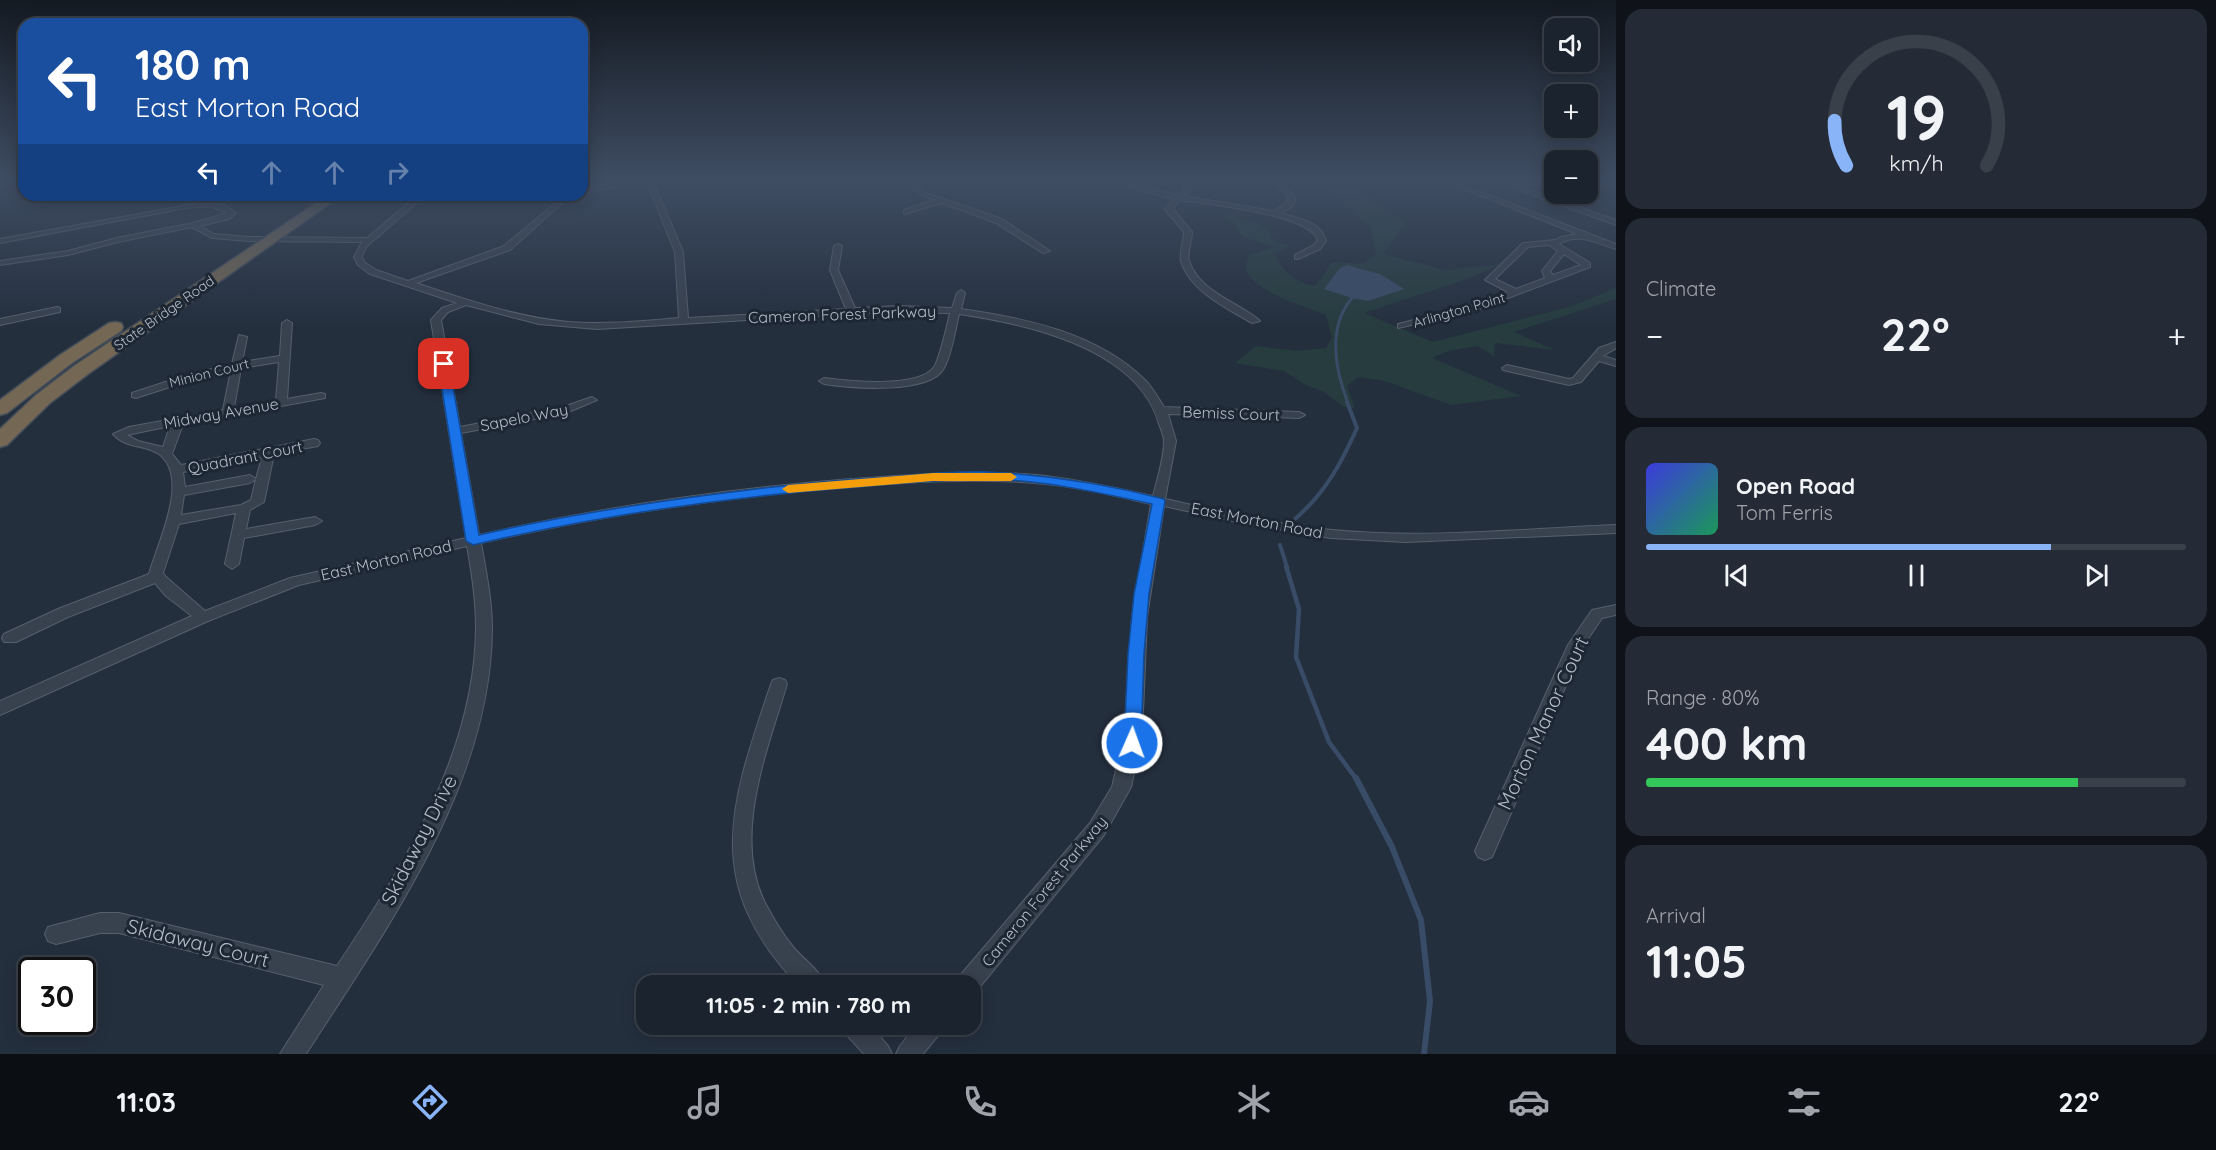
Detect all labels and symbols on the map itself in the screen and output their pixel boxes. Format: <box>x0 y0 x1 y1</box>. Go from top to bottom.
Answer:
street label: State Bridge Road <box>110 272 218 354</box>
street label: Arlington Point <box>1411 288 1507 332</box>
street label: Cameron Forest Parkway <box>748 301 936 327</box>
pin <box>418 338 469 389</box>
street label: Minion Court <box>167 354 251 392</box>
street label: Midway Avenue <box>162 393 280 433</box>
street label: Sapelo Way <box>478 399 570 435</box>
street label: Bemiss Court <box>1182 401 1280 425</box>
street label: Quadrant Court <box>186 436 304 478</box>
street label: East Morton Road <box>1190 497 1324 543</box>
street label: East Morton Road <box>319 535 453 585</box>
street label: Morton Manor Court <box>1491 632 1594 814</box>
position arrow <box>1100 711 1164 775</box>
street label: Skidaway Drive <box>375 771 462 909</box>
street label: Cameron Forest Parkway <box>977 812 1111 970</box>
street label: Skidaway Court <box>125 913 272 972</box>
speed limit sign: 30 <box>18 957 96 1035</box>

